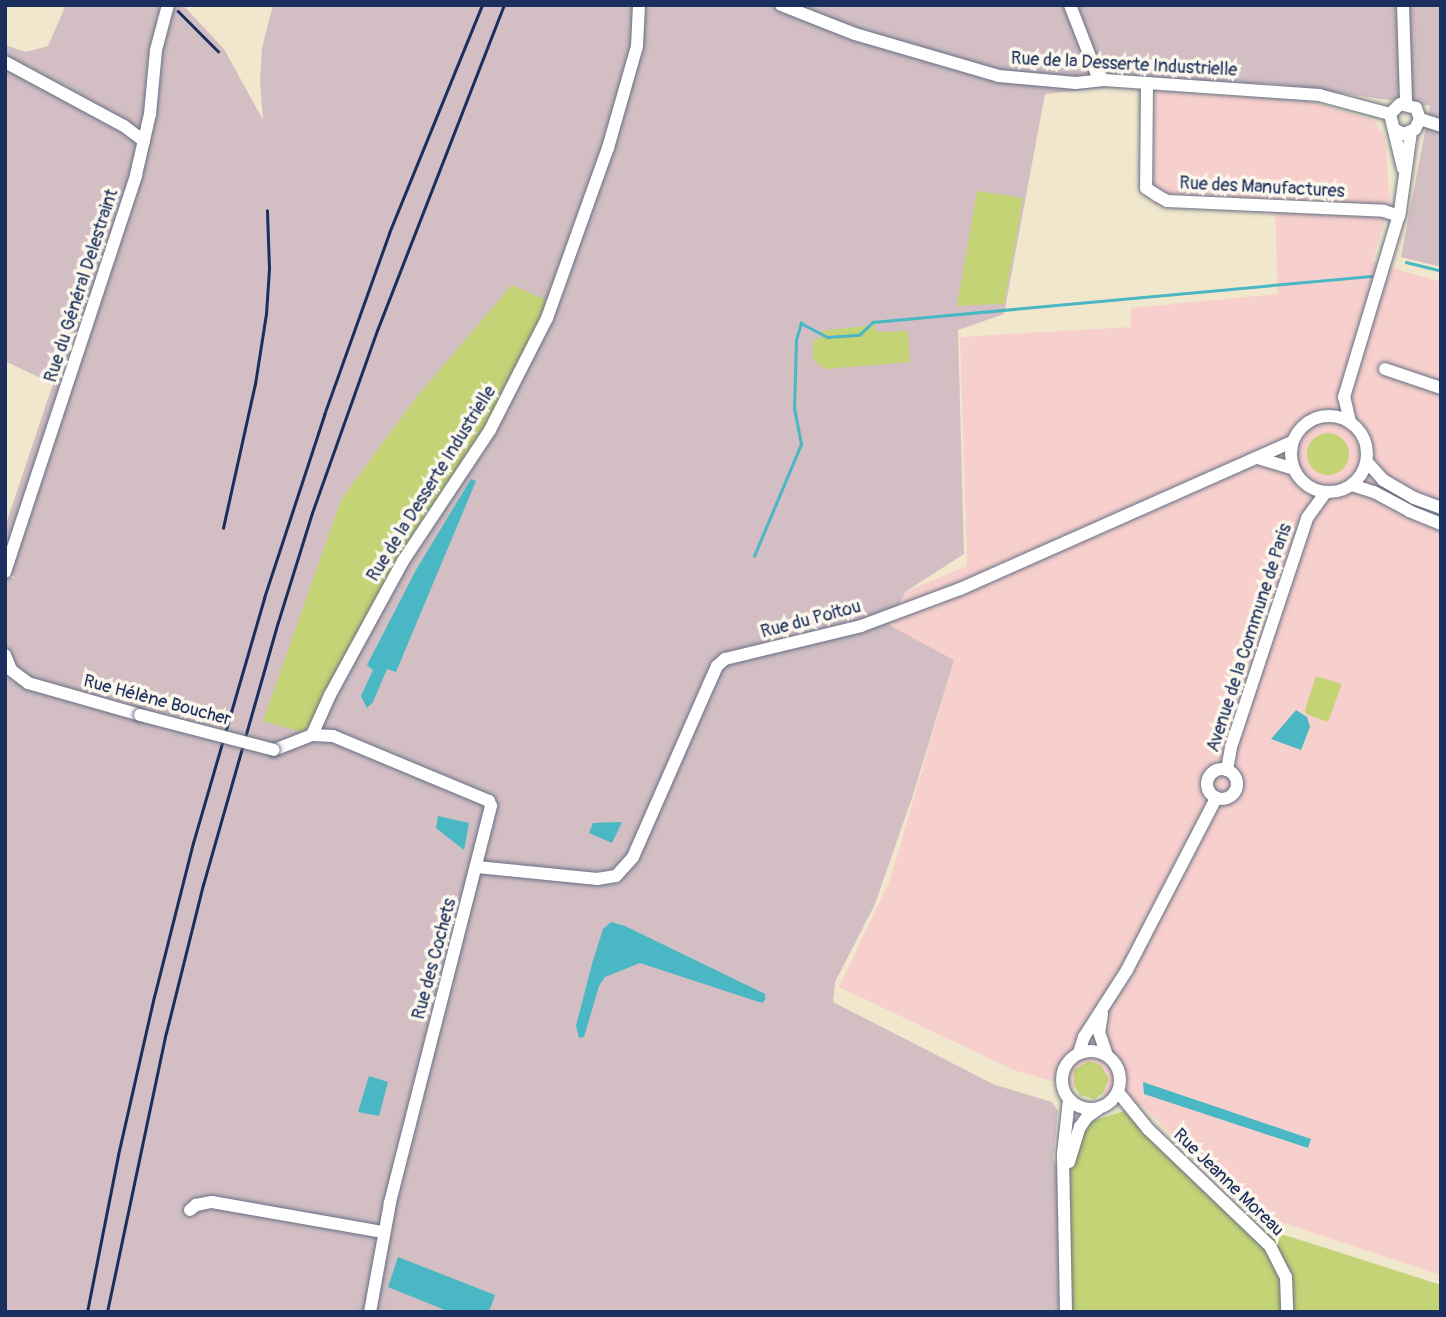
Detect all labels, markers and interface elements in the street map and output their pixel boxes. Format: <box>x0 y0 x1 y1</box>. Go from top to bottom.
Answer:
street label: Rue de la Desserte Industrielle <box>1010 48 1238 82</box>
street label: Rue des Manufactures <box>1179 173 1345 203</box>
street label: Rue du Général Delestraint <box>41 187 123 385</box>
street label: Rue de la Desserte Industrielle <box>363 382 501 586</box>
street label: Avenue de la Commune de Paris <box>1203 521 1297 755</box>
street label: Rue du Poitou <box>759 596 863 644</box>
street label: Rue Hélène Boucher <box>81 671 233 731</box>
street label: Rue des Cochets <box>408 896 462 1022</box>
street label: Rue Jeanne Moreau <box>1168 1125 1288 1241</box>

